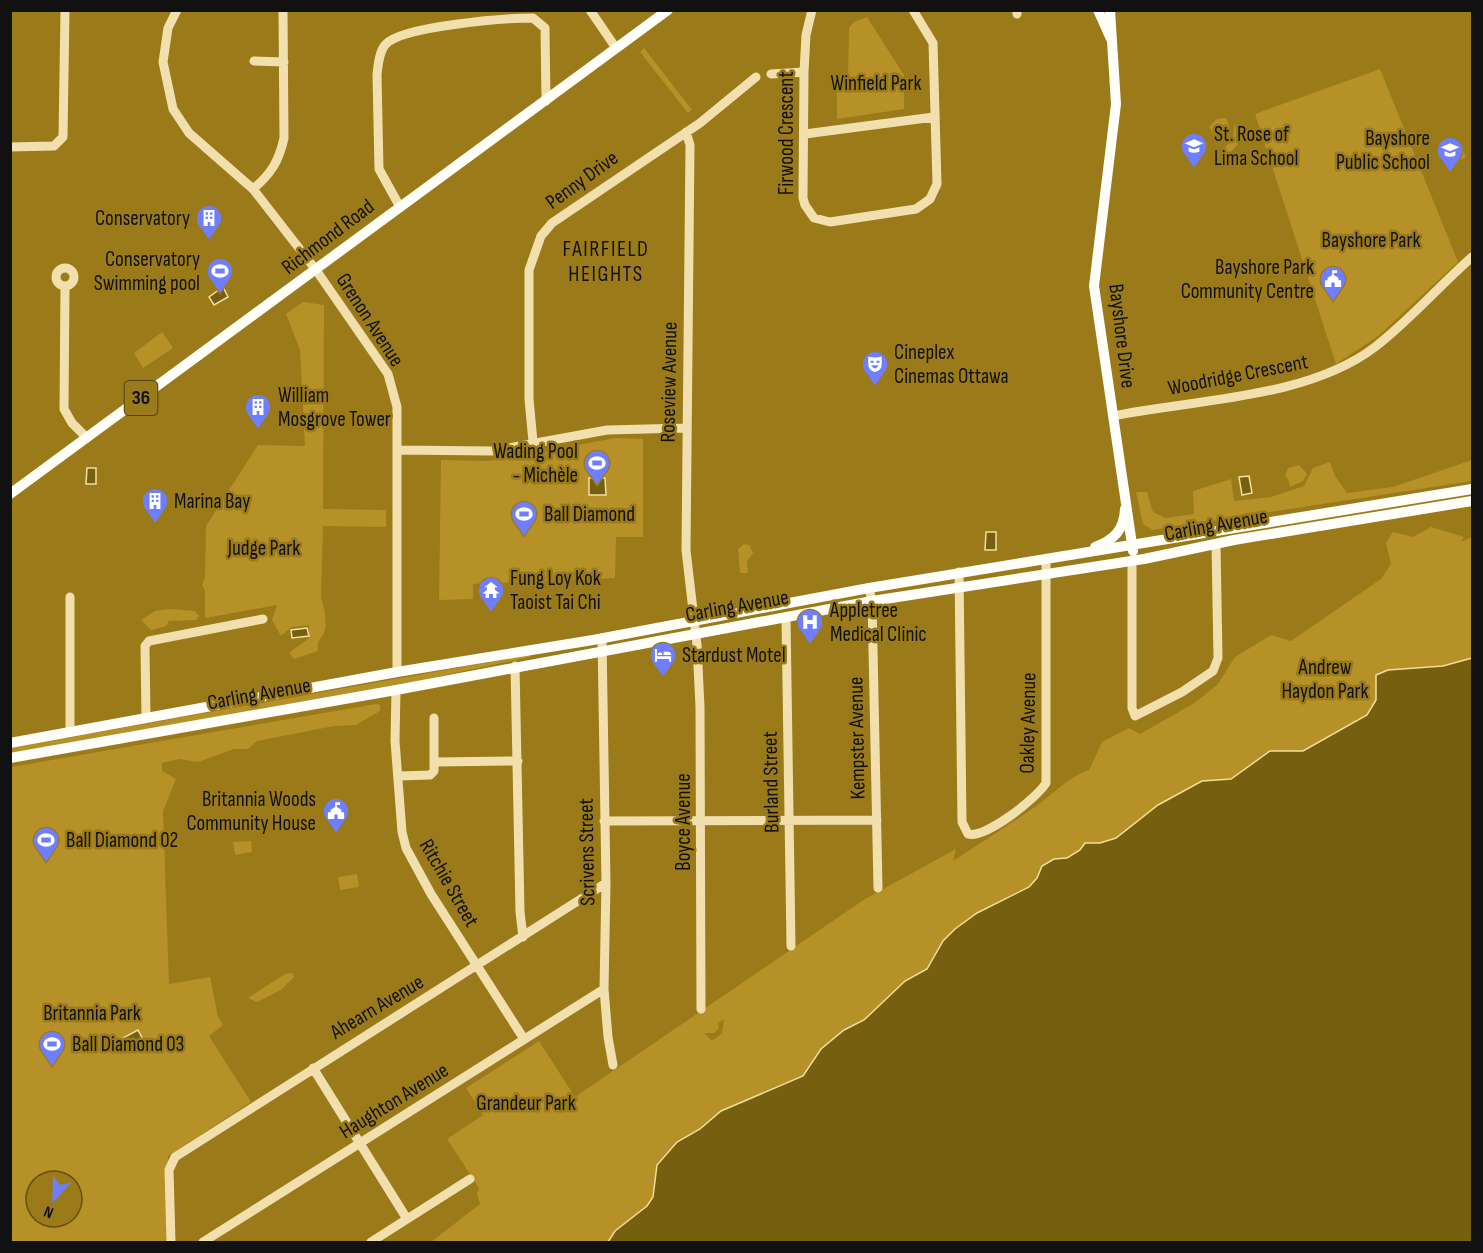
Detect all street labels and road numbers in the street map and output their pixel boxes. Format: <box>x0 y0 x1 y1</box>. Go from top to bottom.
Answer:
street label: Firwood Crescent <box>774 71 799 195</box>
street label: Penny Drive <box>541 145 623 215</box>
street label: Richmond Road <box>277 194 379 280</box>
street label: Grenon Avenue <box>331 269 409 371</box>
street label: Bayshore Drive <box>1103 282 1141 390</box>
street label: Roseview Avenue <box>655 321 683 443</box>
street label: Woodridge Crescent <box>1166 349 1310 401</box>
road number: 36 <box>124 381 158 415</box>
street label: Carling Avenue <box>1162 504 1270 546</box>
street label: Carling Avenue <box>683 585 791 627</box>
street label: Oakley Avenue <box>1015 672 1041 774</box>
street label: Carling Avenue <box>205 673 313 715</box>
street label: Kempster Avenue <box>843 676 871 800</box>
street label: Burland Street <box>758 731 784 833</box>
street label: Boyce Avenue <box>671 773 696 871</box>
street label: Scrivens Street <box>574 798 600 906</box>
street label: Ritchie Street <box>414 835 484 931</box>
street label: Ahearn Avenue <box>325 969 428 1045</box>
street label: Haughton Avenue <box>335 1058 453 1144</box>

